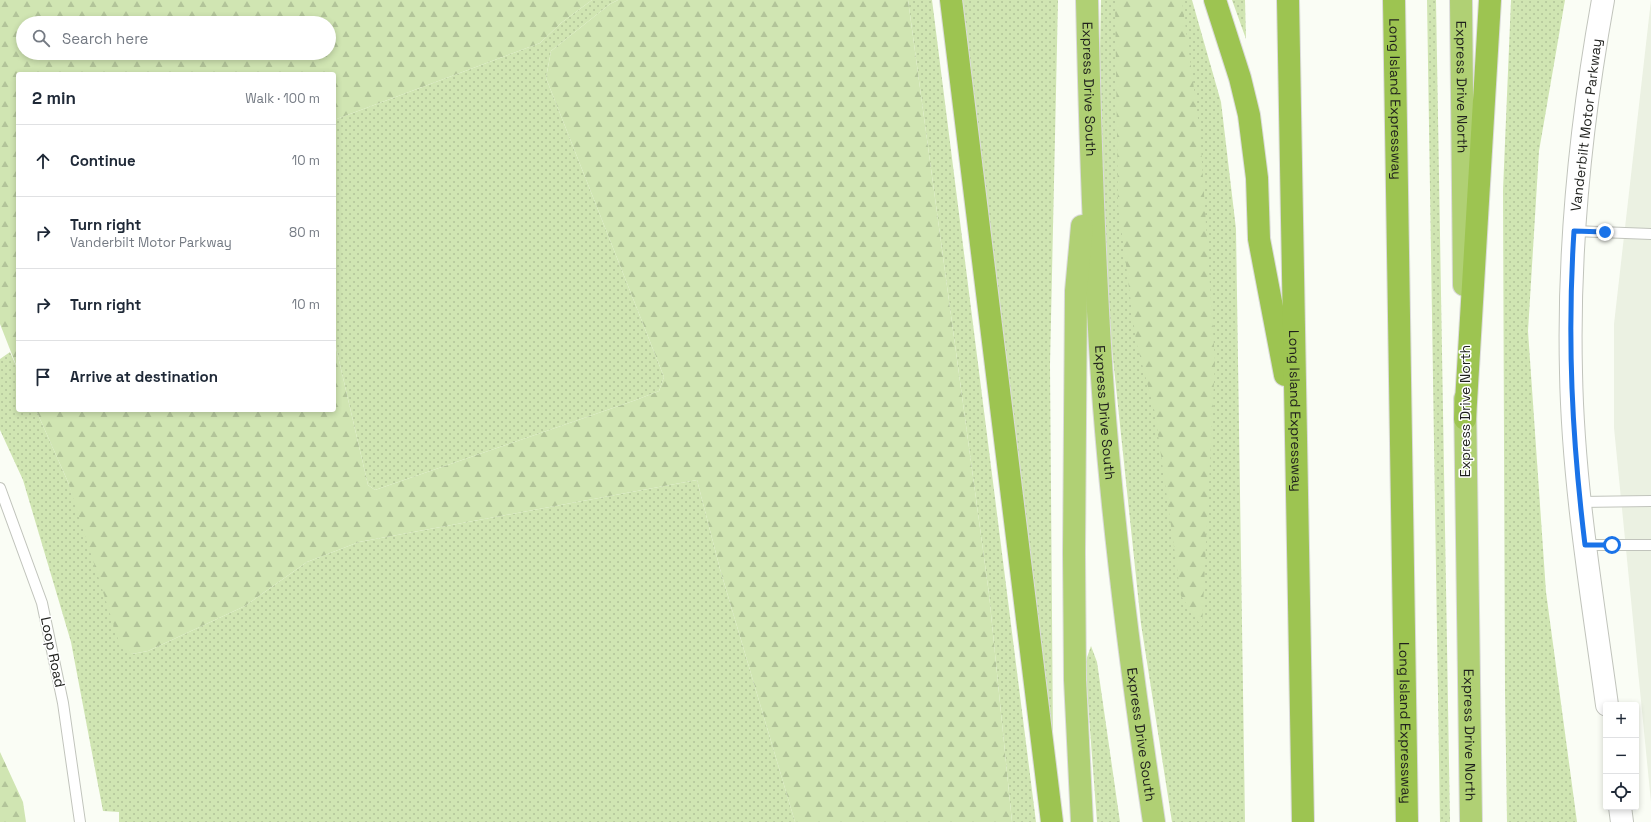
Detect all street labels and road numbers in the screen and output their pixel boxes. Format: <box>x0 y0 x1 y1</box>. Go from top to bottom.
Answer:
street label: Long Island Expressway <box>1385 18 1406 180</box>
street label: Express Drive South <box>1078 21 1100 157</box>
street label: Express Drive North <box>1452 21 1472 153</box>
street label: Vanderbilt Motor Parkway <box>1566 37 1606 213</box>
street label: Long Island Expressway <box>1285 330 1306 492</box>
street label: Express Drive South <box>1091 345 1119 481</box>
street label: Express Drive North <box>1456 345 1474 477</box>
street label: Loop Road <box>37 615 69 689</box>
street label: Long Island Expressway <box>1395 642 1416 804</box>
street label: Express Drive South <box>1123 666 1160 803</box>
street label: Express Drive North <box>1460 669 1480 801</box>

